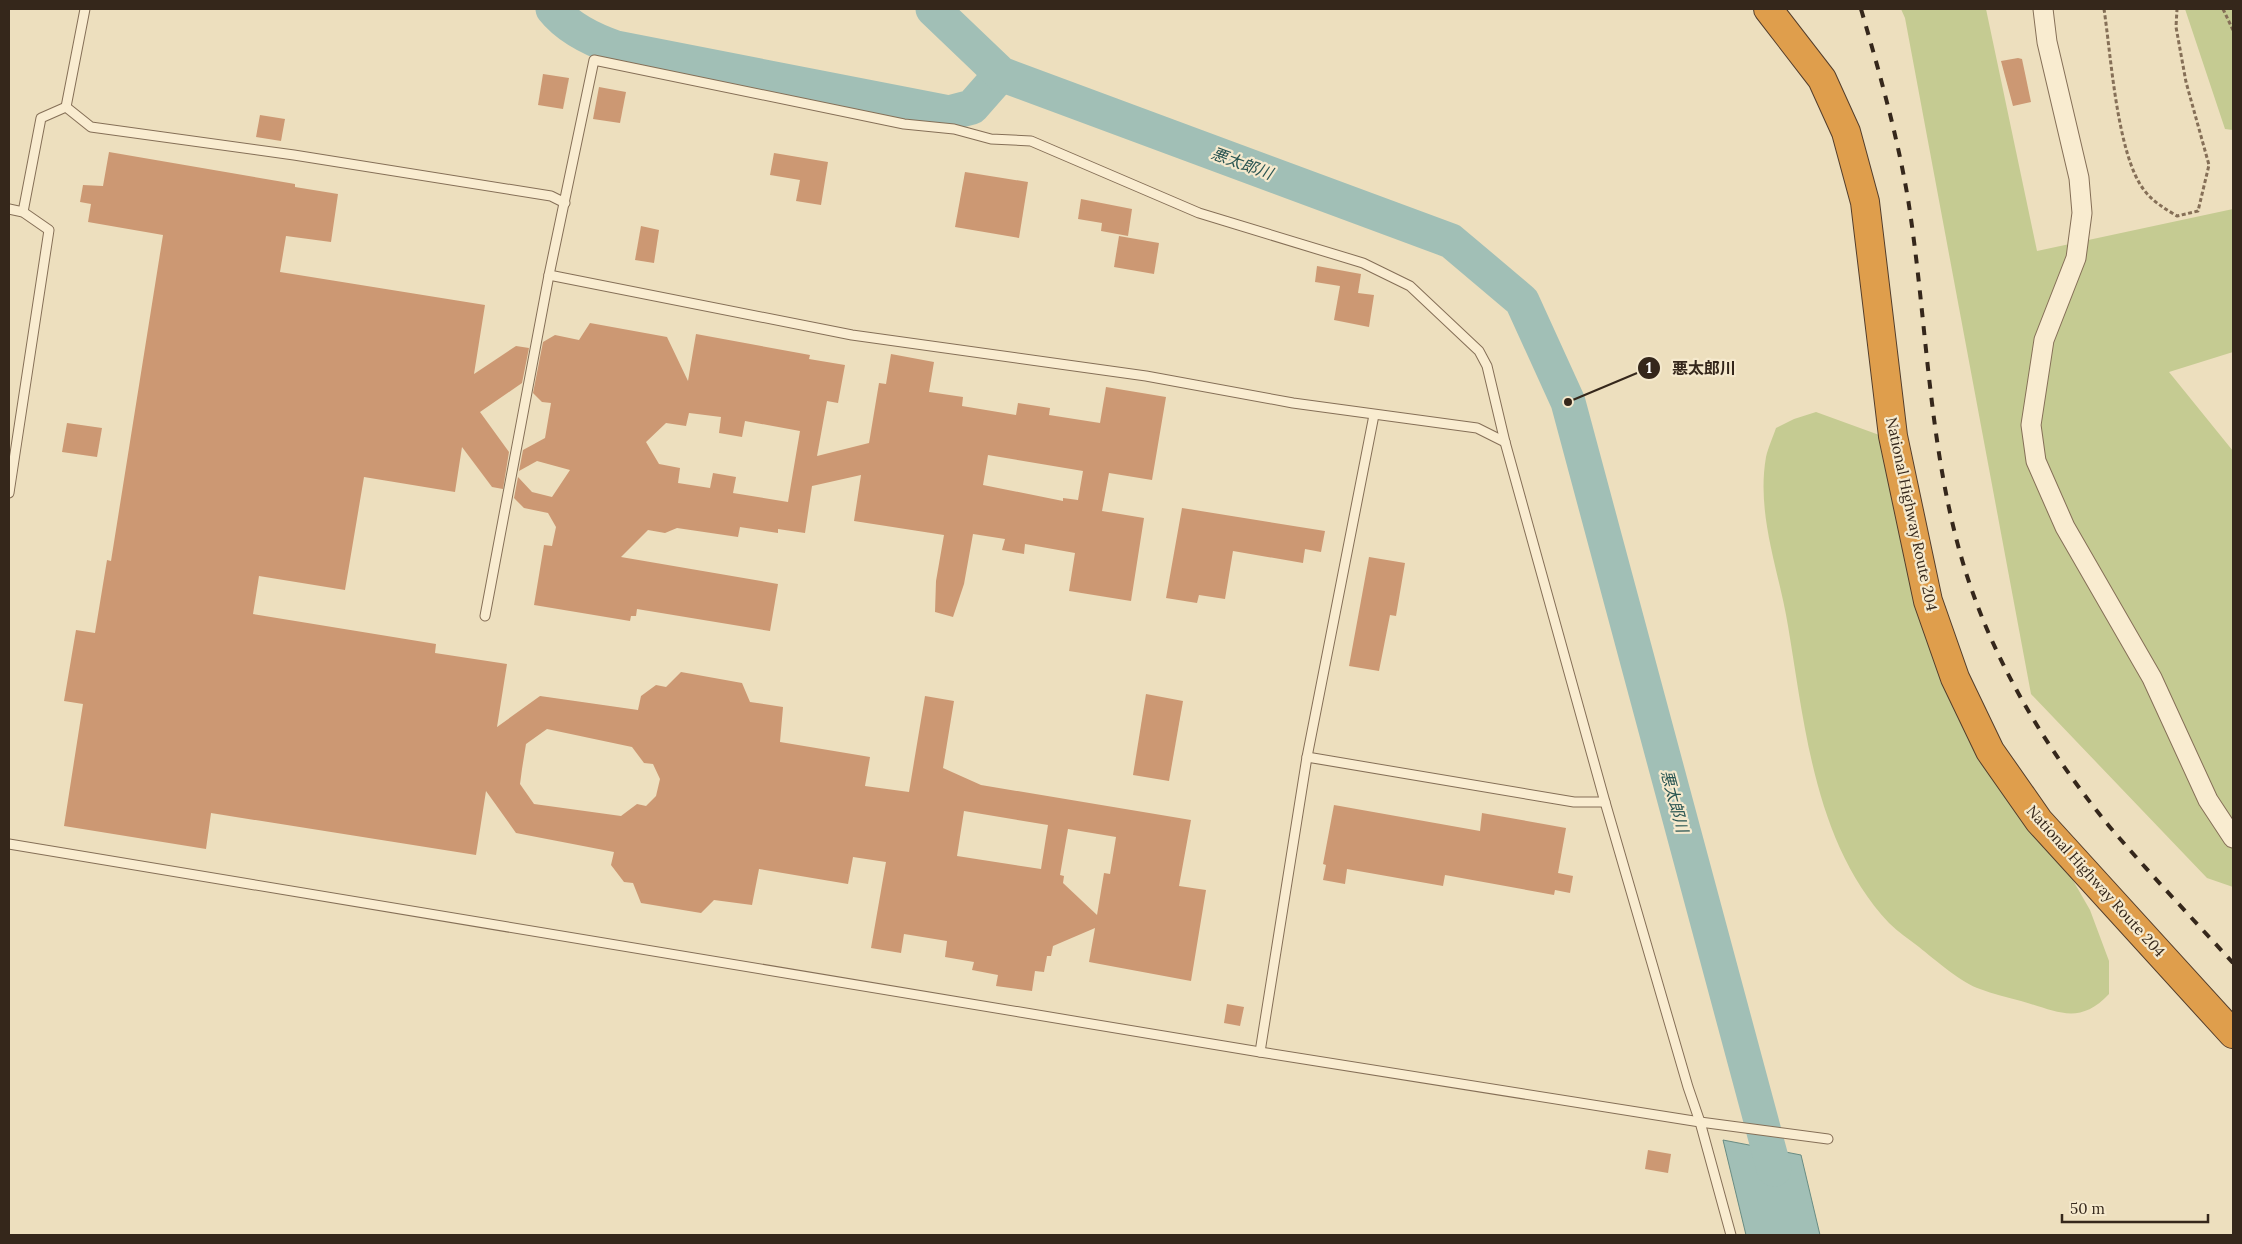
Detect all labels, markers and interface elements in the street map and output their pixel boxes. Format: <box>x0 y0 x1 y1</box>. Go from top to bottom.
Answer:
water label: 悪太郎川 <box>1209 143 1277 184</box>
callout: 悪太郎川 <box>1637 353 1746 384</box>
text: 1 <box>1646 358 1652 377</box>
text: 悪太郎川 <box>1672 358 1736 378</box>
street label: National Highway Route 204 <box>1882 415 1942 613</box>
water label: 悪太郎川 <box>1657 767 1693 836</box>
street label: National Highway Route 204 <box>2023 801 2169 961</box>
scale bar <box>2062 1192 2208 1224</box>
text: 50 m <box>2070 1199 2105 1218</box>

